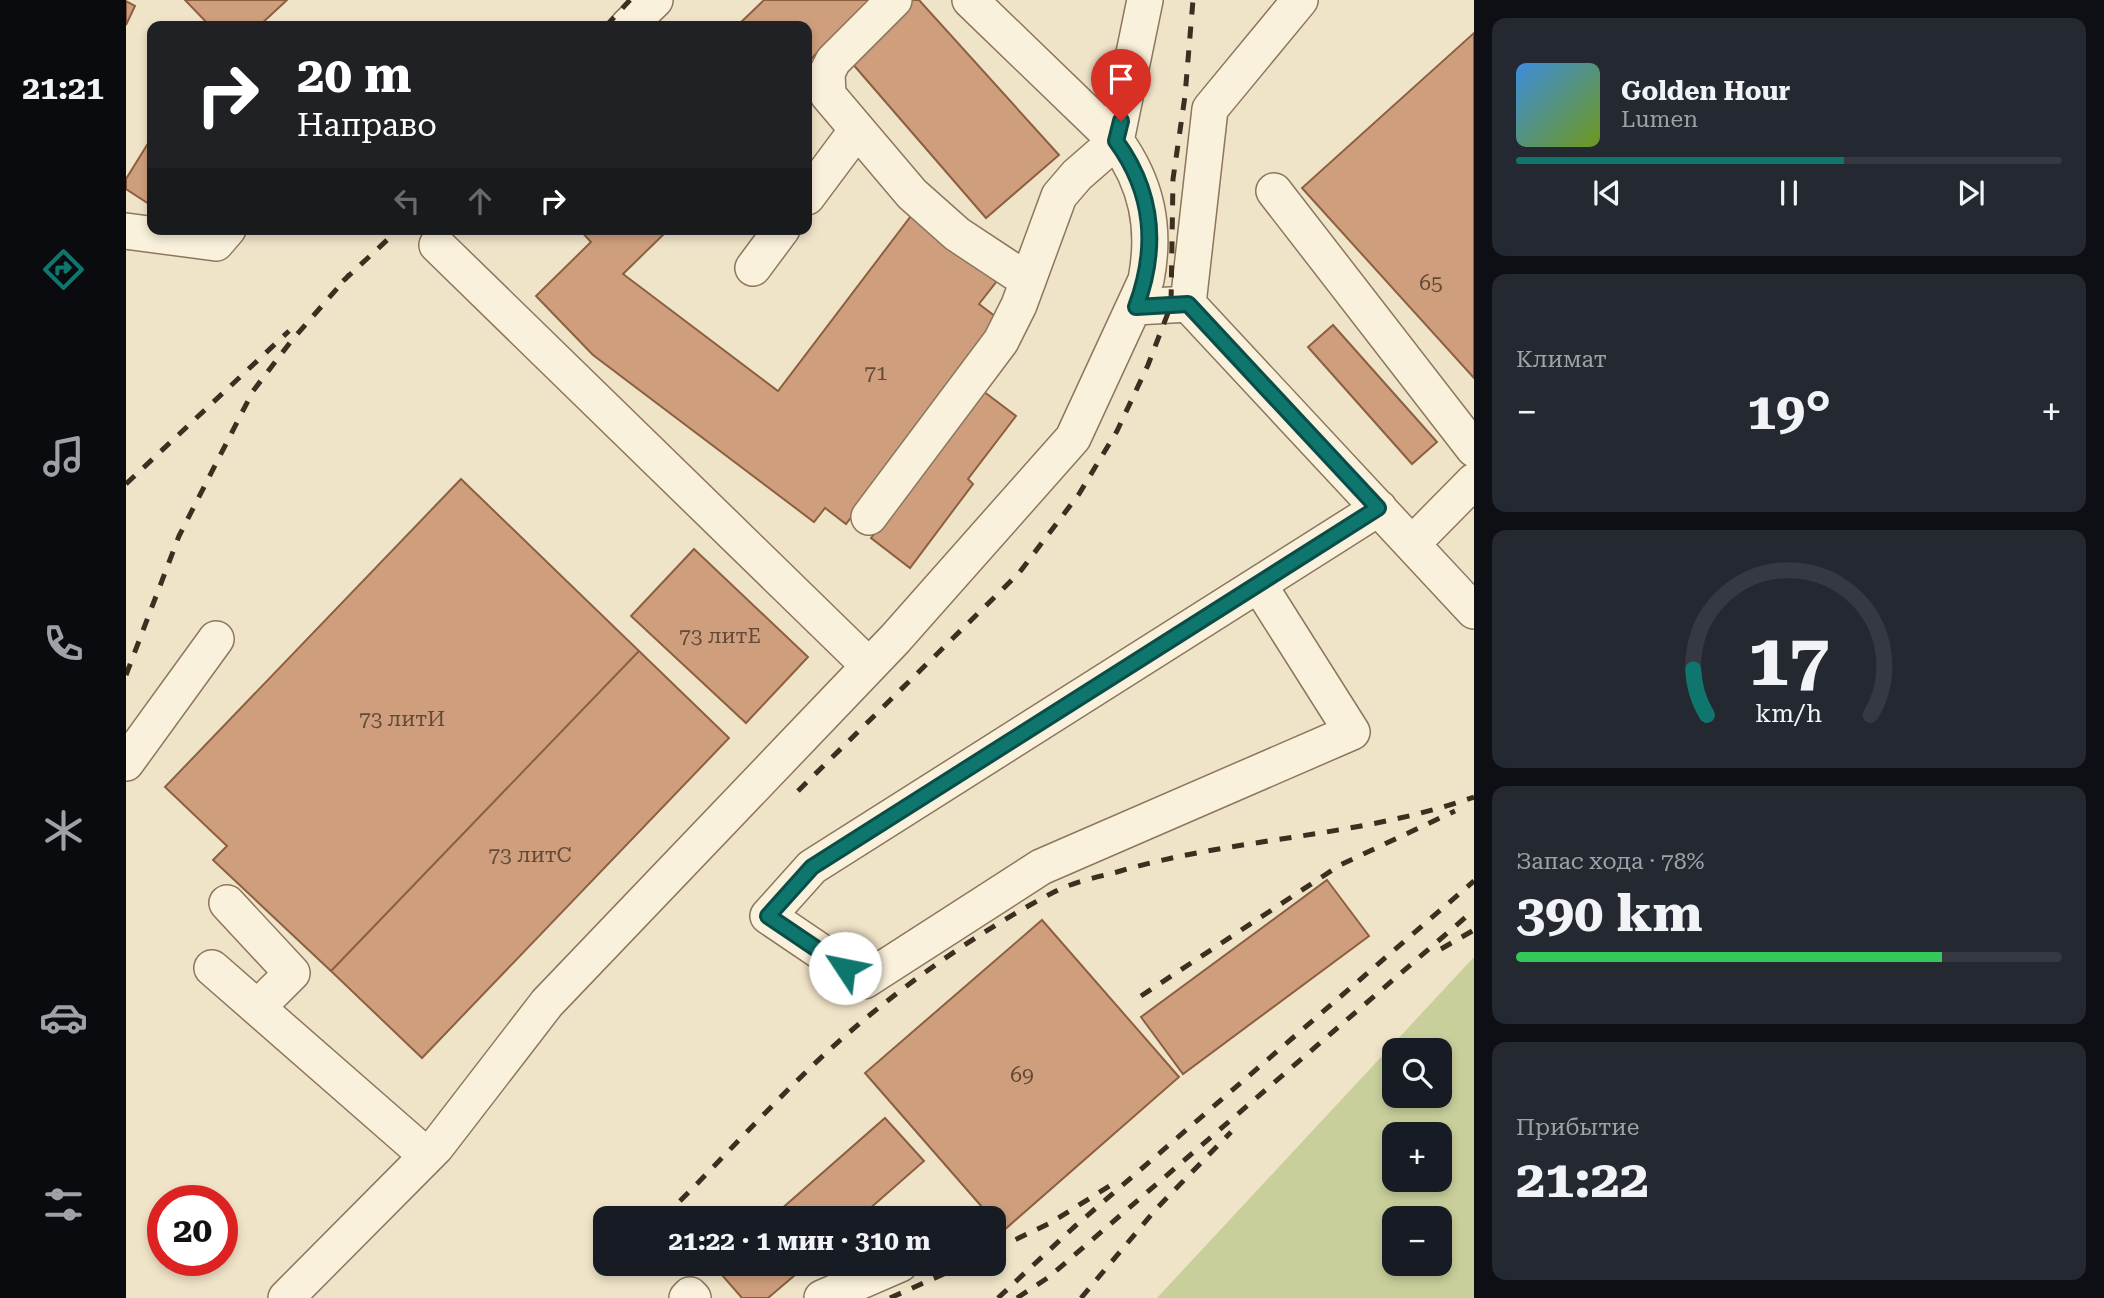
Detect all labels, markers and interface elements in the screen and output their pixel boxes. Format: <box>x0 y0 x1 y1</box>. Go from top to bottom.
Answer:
text: 20 m <box>297 47 412 104</box>
icon: right <box>182 49 273 140</box>
pin <box>1091 49 1151 121</box>
icon: arrive <box>1102 60 1140 98</box>
text: 21:21 <box>22 69 104 107</box>
text: Golden Hour <box>1621 76 1790 106</box>
text: Направо <box>297 106 437 144</box>
text: Lumen <box>1621 106 1698 133</box>
icon: previous <box>1588 174 1626 212</box>
icon: pause <box>1770 174 1808 212</box>
icon: next <box>1952 174 1990 212</box>
icon: left <box>388 182 426 220</box>
icon: ahead <box>461 182 499 220</box>
icon: right <box>534 182 572 220</box>
icon: directions <box>39 245 88 294</box>
house number: 65 <box>1419 271 1443 295</box>
text: Климат <box>1516 346 1607 373</box>
house number: 71 <box>864 361 888 385</box>
text: 19° <box>1747 381 1831 442</box>
text: − <box>1516 390 1537 434</box>
text: + <box>2041 390 2062 434</box>
icon: music <box>39 432 88 481</box>
text: 17 <box>1748 618 1830 703</box>
icon: phone <box>39 619 88 668</box>
house number: 73 литЕ <box>679 624 761 648</box>
text: km/h <box>1756 699 1822 728</box>
house number: 73 литИ <box>359 707 445 731</box>
icon: climate <box>39 806 88 855</box>
house number: 73 литС <box>488 843 572 867</box>
text: Запас хода · 78% <box>1516 848 1705 875</box>
text: 390 km <box>1516 883 1703 944</box>
position arrow <box>808 931 882 1005</box>
icon: car <box>39 993 88 1042</box>
map controls <box>1382 1038 1452 1276</box>
button: search <box>1382 1038 1452 1108</box>
house number: 69 <box>1010 1063 1034 1087</box>
text: Прибытие <box>1516 1114 1639 1141</box>
button: + <box>1382 1122 1452 1192</box>
text: 21:22 <box>1516 1149 1649 1210</box>
icon: filters <box>39 1180 88 1229</box>
speed limit sign: 20 <box>147 1185 238 1276</box>
button: − <box>1382 1206 1452 1276</box>
text: 21:22 · 1 мин · 310 m <box>669 1226 930 1256</box>

